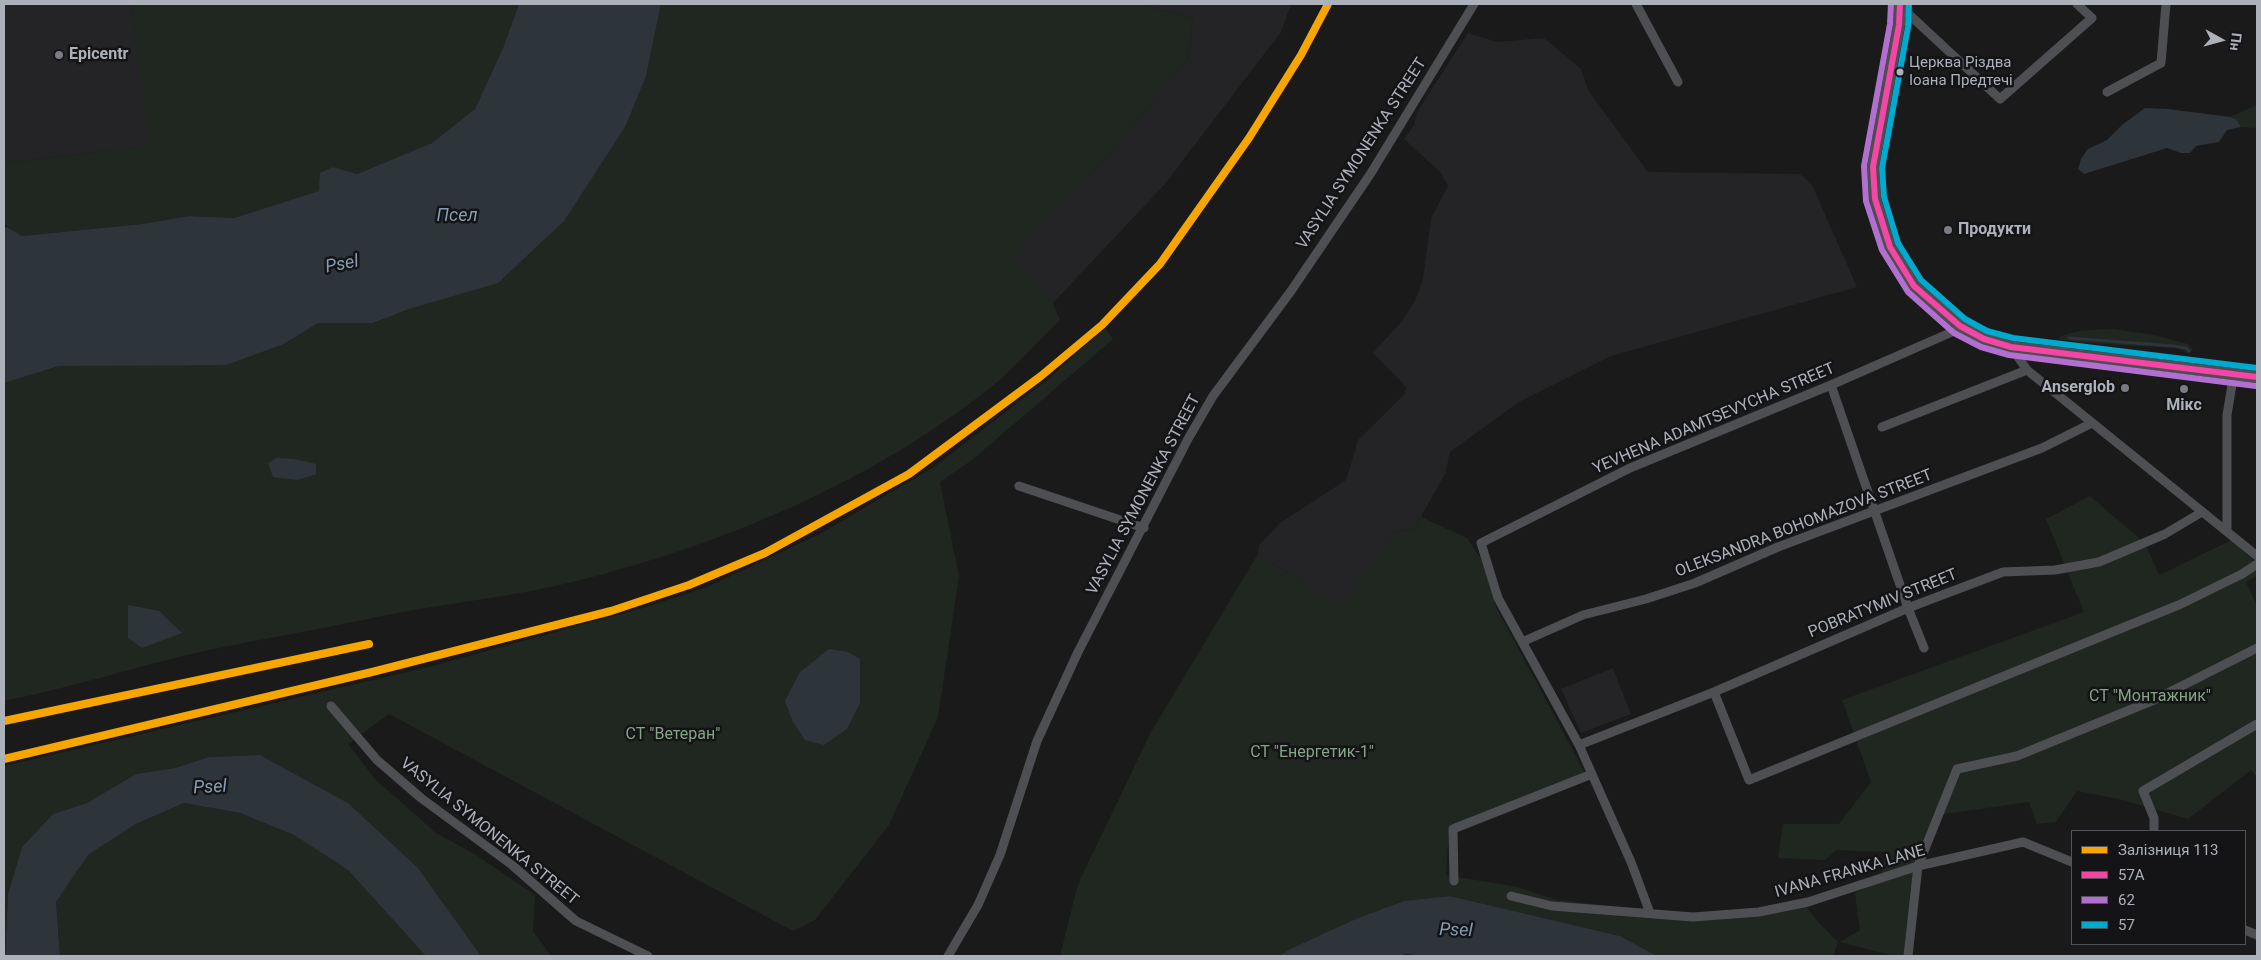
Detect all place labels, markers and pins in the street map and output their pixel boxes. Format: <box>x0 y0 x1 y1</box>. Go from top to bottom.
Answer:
place label: Epicentr <box>69 45 128 65</box>
marker: Epicentr <box>53 49 65 61</box>
place label: Церква Різдва Іоана Предтечі <box>1909 54 2013 89</box>
marker: Церква Різдва Іоана Предтечі <box>1895 67 1905 77</box>
place label: Продукти <box>1958 220 2031 240</box>
marker: Продукти <box>1942 224 1954 236</box>
place label: Anserglob <box>2042 378 2115 398</box>
marker: Anserglob <box>2119 382 2131 394</box>
marker: Мікс <box>2178 383 2190 395</box>
place label: Мікс <box>2166 396 2202 416</box>

